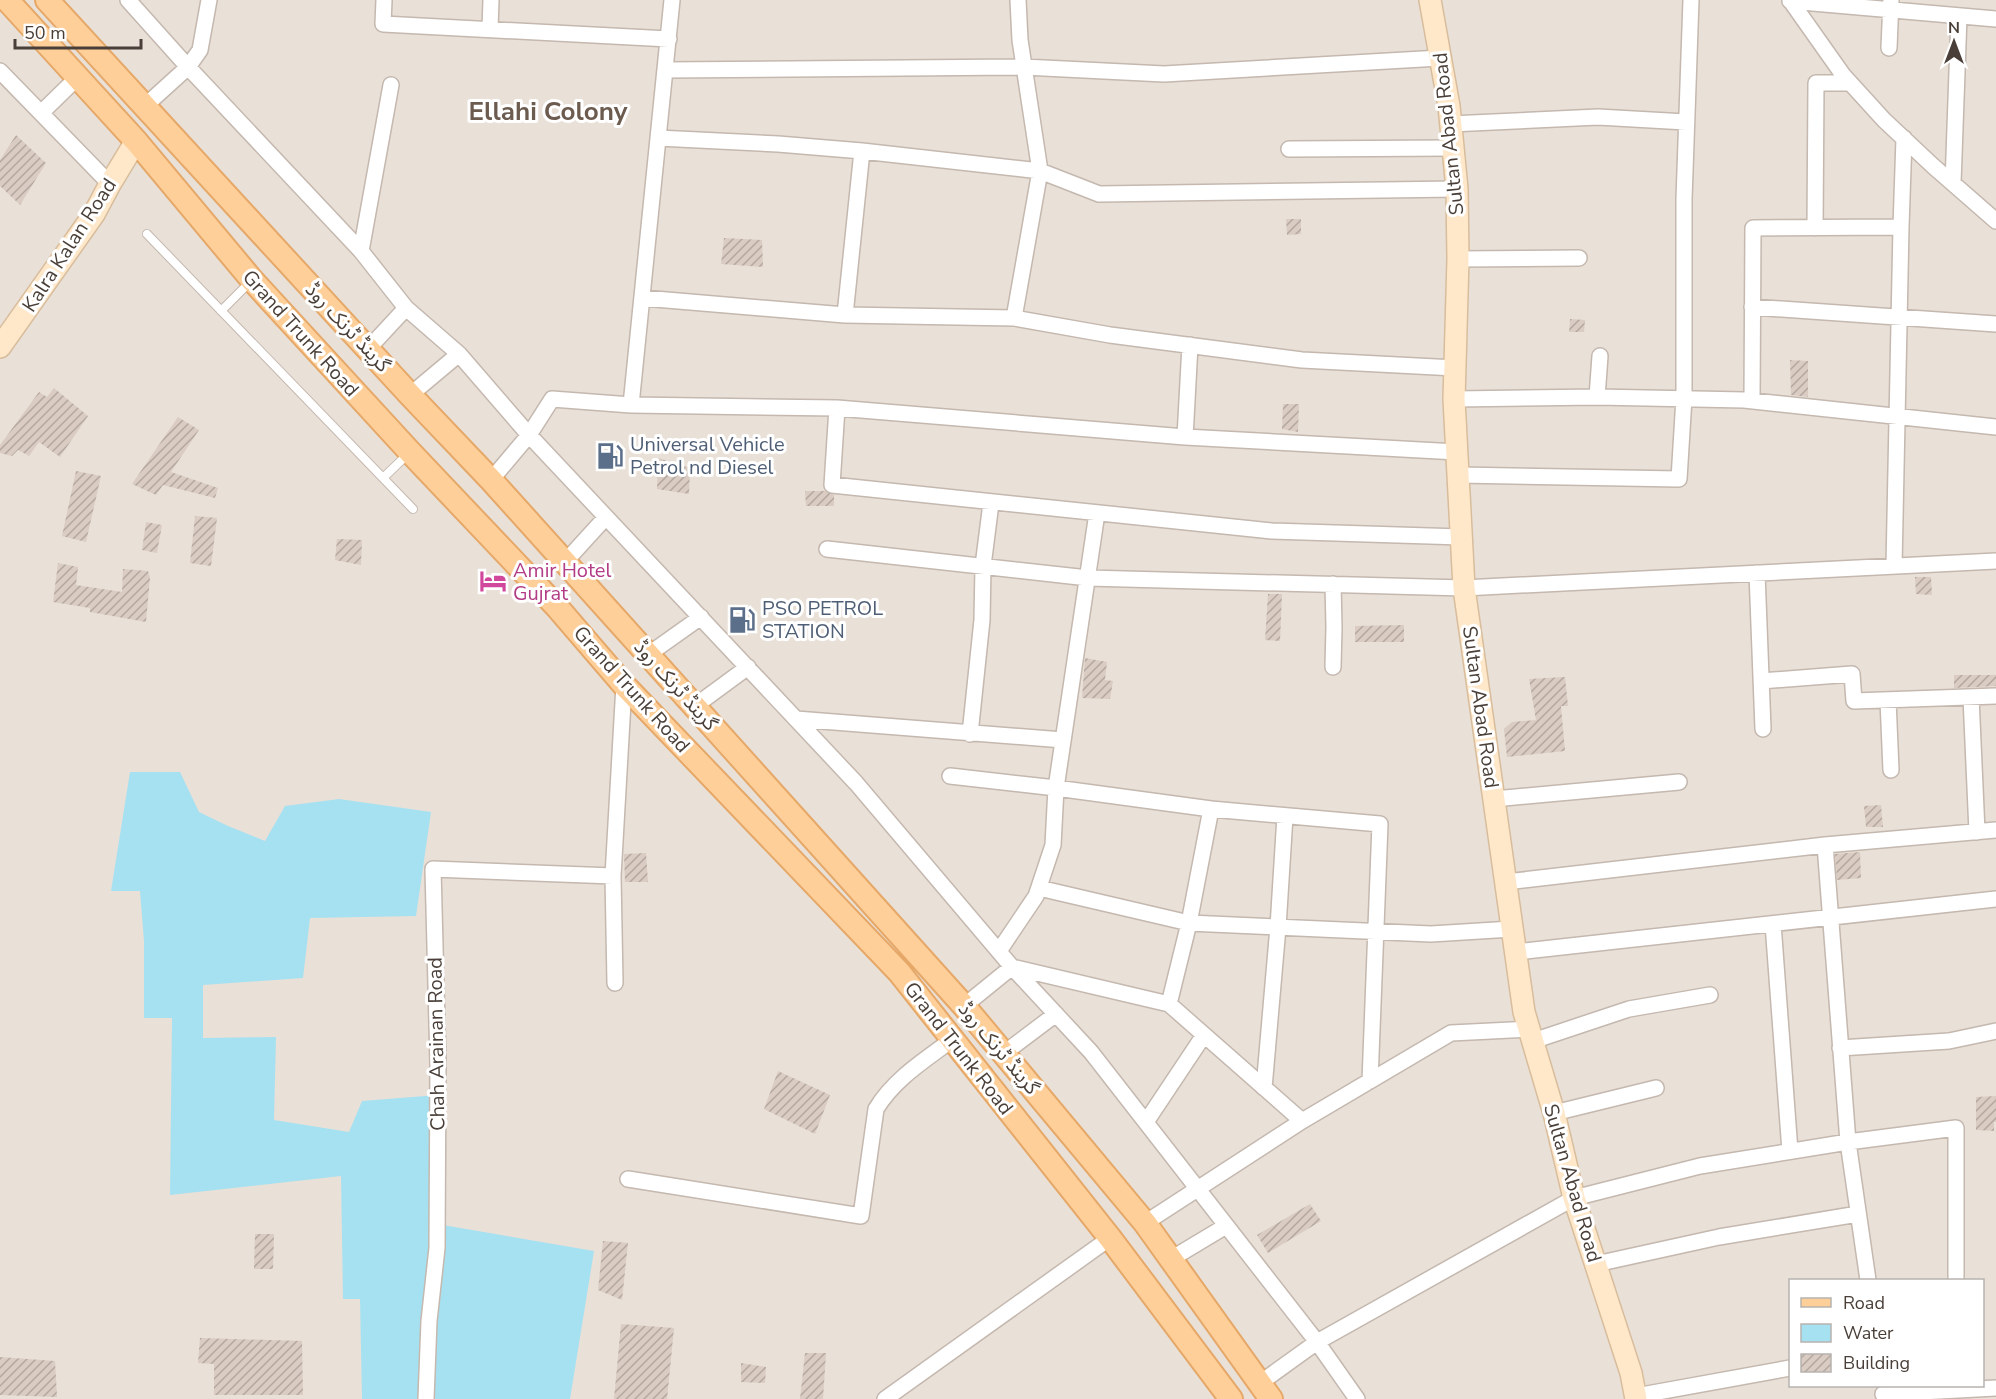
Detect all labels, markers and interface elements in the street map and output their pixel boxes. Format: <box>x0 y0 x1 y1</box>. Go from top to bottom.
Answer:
scale bar <box>15 12 141 50</box>
north arrow <box>1924 12 1984 72</box>
text: N <box>1948 17 1960 39</box>
text: 50 m <box>24 21 66 45</box>
street label: Sultan Abad Road <box>1427 51 1470 217</box>
district label: Ellahi Colony <box>469 94 628 129</box>
street label: Kalra Kalan Road <box>16 173 123 317</box>
street label: Grand Trunk Road <box>236 264 365 403</box>
street label: گرینڈ ٹرنک روڈ <box>299 277 397 379</box>
place label: Universal Vehicle Petrol nd Diesel <box>630 431 785 481</box>
fuel station icon: Universal Vehicle Petrol nd Diesel <box>595 441 625 471</box>
place label: Amir Hotel Gujrat <box>513 557 611 607</box>
hotel icon: Amir Hotel Gujrat <box>478 566 508 596</box>
place label: PSO PETROL STATION <box>762 595 883 645</box>
fuel station icon: PSO PETROL STATION <box>727 605 757 635</box>
street label: Grand Trunk Road <box>567 620 696 759</box>
street label: Sultan Abad Road <box>1456 624 1505 790</box>
street label: گرینڈ ٹرنک روڈ <box>628 634 724 737</box>
street label: Chah Arainan Road <box>421 957 452 1131</box>
street label: Grand Trunk Road <box>898 976 1019 1121</box>
street label: گرینڈ ٹرنک روڈ <box>952 996 1046 1101</box>
street label: Sultan Abad Road <box>1537 1101 1608 1265</box>
legend <box>1789 1279 1984 1387</box>
text: Road <box>1843 1291 1885 1315</box>
text: Water <box>1843 1321 1894 1345</box>
text: Building <box>1843 1351 1910 1375</box>

